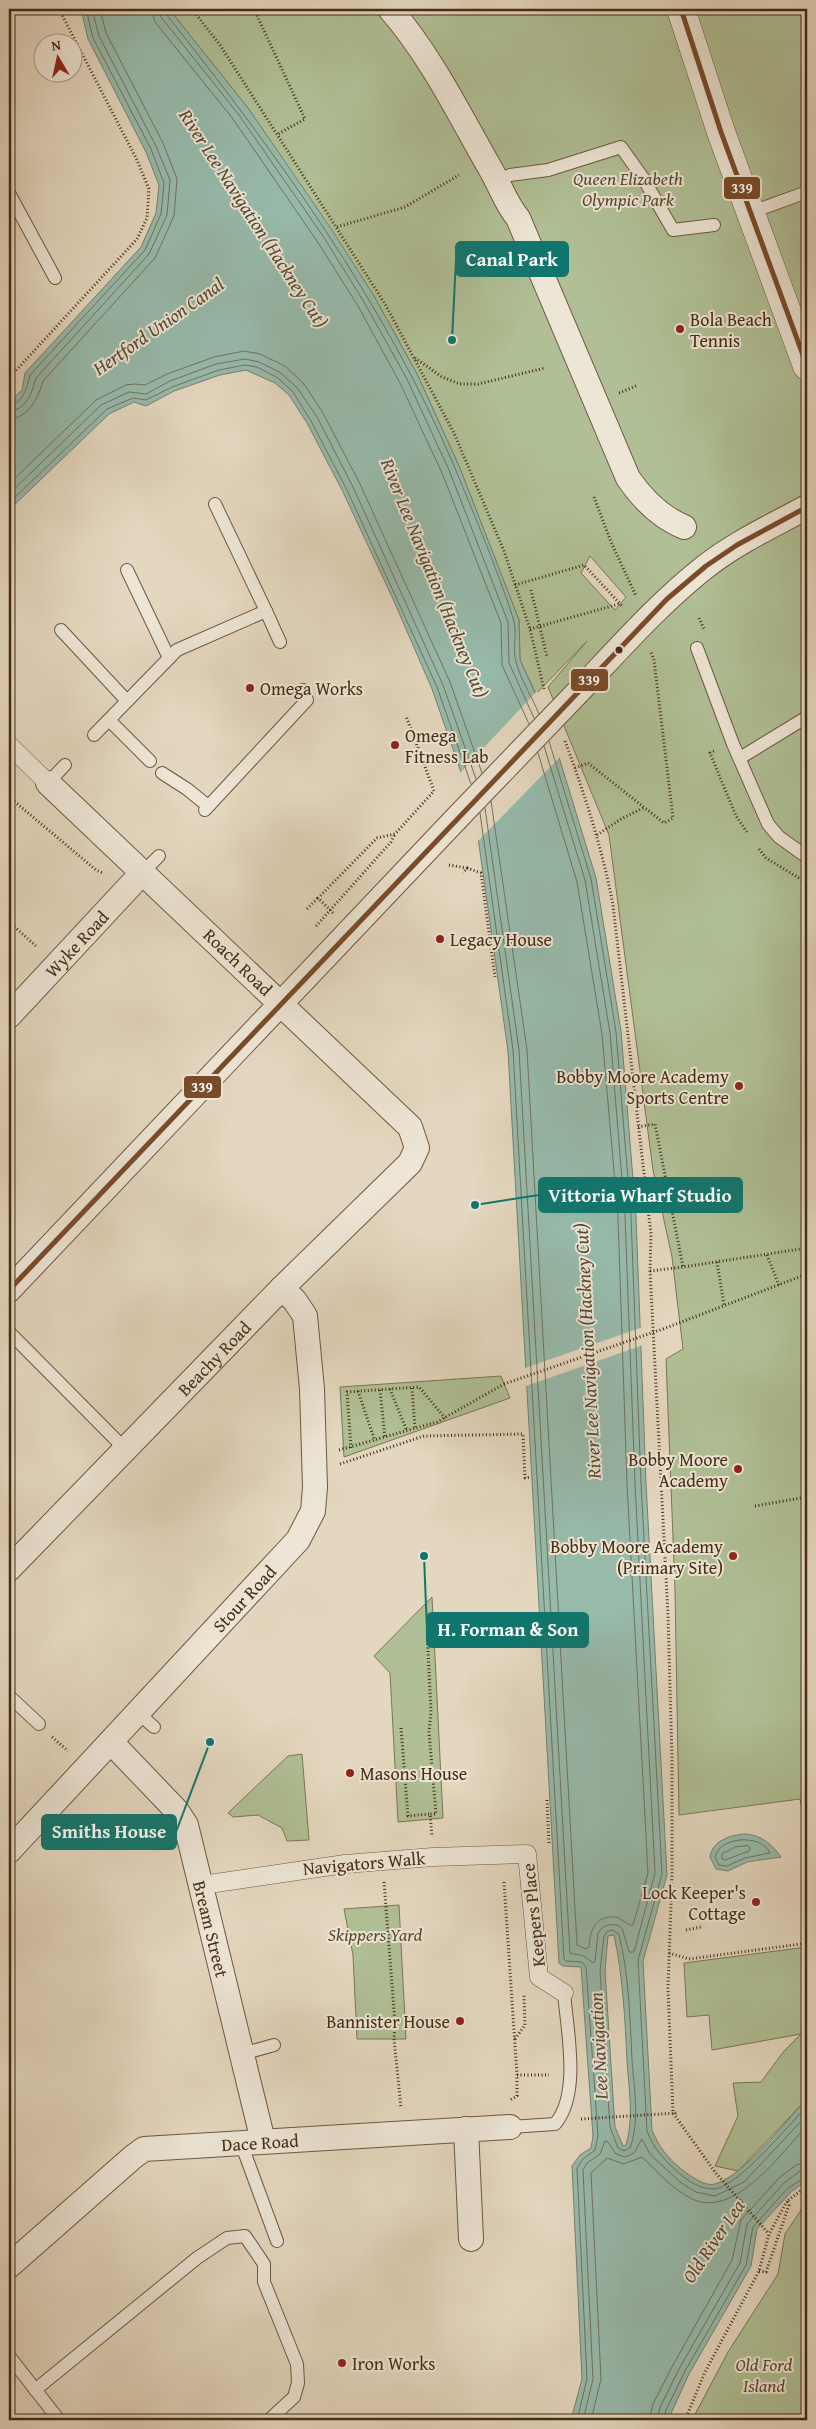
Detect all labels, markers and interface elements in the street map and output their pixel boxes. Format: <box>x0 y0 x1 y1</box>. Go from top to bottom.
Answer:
north arrow <box>32 32 82 82</box>
text: N <box>50 34 63 56</box>
water label: River Lee Navigation (Hackney Cut) <box>172 102 336 333</box>
park label: Queen Elizabeth Olympic Park <box>573 165 683 213</box>
line badge: 339 <box>723 176 761 200</box>
text: 339 <box>731 178 753 198</box>
callout: Canal Park <box>456 242 568 276</box>
text: Canal Park <box>466 245 558 273</box>
water label: Hertford Union Canal <box>86 270 230 382</box>
place label: Bola Beach Tennis <box>690 306 772 354</box>
marker: Bola Beach Tennis <box>674 323 686 335</box>
water label: River Lee Navigation (Hackney Cut) <box>374 453 496 702</box>
unlabelled marker <box>614 645 624 655</box>
line badge: 339 <box>570 668 609 692</box>
text: 339 <box>578 670 600 690</box>
place label: Omega Works <box>260 675 363 702</box>
marker: Omega Works <box>244 682 256 694</box>
place label: Omega Fitness Lab <box>405 722 489 770</box>
marker: Omega Fitness Lab <box>389 739 401 751</box>
street label: Wyke Road <box>38 904 115 983</box>
street label: Roach Road <box>197 922 279 1002</box>
place label: Legacy House <box>450 926 552 953</box>
marker: Legacy House <box>434 933 446 945</box>
place label: Bobby Moore Academy Sports Centre <box>556 1063 729 1111</box>
line badge: 339 <box>183 1075 222 1099</box>
text: 339 <box>191 1077 213 1097</box>
marker: Bobby Moore Academy Sports Centre <box>733 1080 745 1092</box>
callout: Vittoria Wharf Studio <box>539 1178 742 1212</box>
text: Vittoria Wharf Studio <box>548 1181 732 1209</box>
water label: River Lee Navigation (Hackney Cut) <box>566 1222 608 1481</box>
street label: Beachy Road <box>171 1314 257 1402</box>
place label: Bobby Moore Academy <box>628 1446 728 1494</box>
marker: Bobby Moore Academy <box>732 1463 744 1475</box>
place label: Bobby Moore Academy (Primary Site) <box>550 1533 723 1581</box>
marker: Bobby Moore Academy (Primary Site) <box>727 1550 739 1562</box>
street label: Stour Road <box>206 1558 282 1638</box>
callout: H. Forman & Son <box>427 1613 588 1647</box>
text: H. Forman & Son <box>438 1615 579 1643</box>
place label: Masons House <box>360 1760 467 1787</box>
marker: Masons House <box>344 1767 356 1779</box>
callout: Smiths House <box>42 1815 176 1849</box>
text: Smiths House <box>52 1817 166 1845</box>
street label: Navigators Walk <box>302 1844 427 1882</box>
street label: Keepers Place <box>514 1862 552 1968</box>
street label: Bream Street <box>187 1878 236 1981</box>
place label: Lock Keeper's Cottage <box>642 1879 746 1927</box>
marker: Lock Keeper's Cottage <box>750 1896 762 1908</box>
park label: Skippers Yard <box>328 1921 423 1948</box>
water label: Lee Navigation <box>581 1991 615 2101</box>
place label: Bannister House <box>326 2008 450 2035</box>
marker: Bannister House <box>454 2015 466 2027</box>
street label: Dace Road <box>221 2126 300 2158</box>
water label: Old River Lea <box>675 2193 751 2288</box>
place label: Iron Works <box>352 2350 435 2377</box>
park label: Old Ford Island <box>736 2351 793 2399</box>
marker: Iron Works <box>336 2357 348 2369</box>

